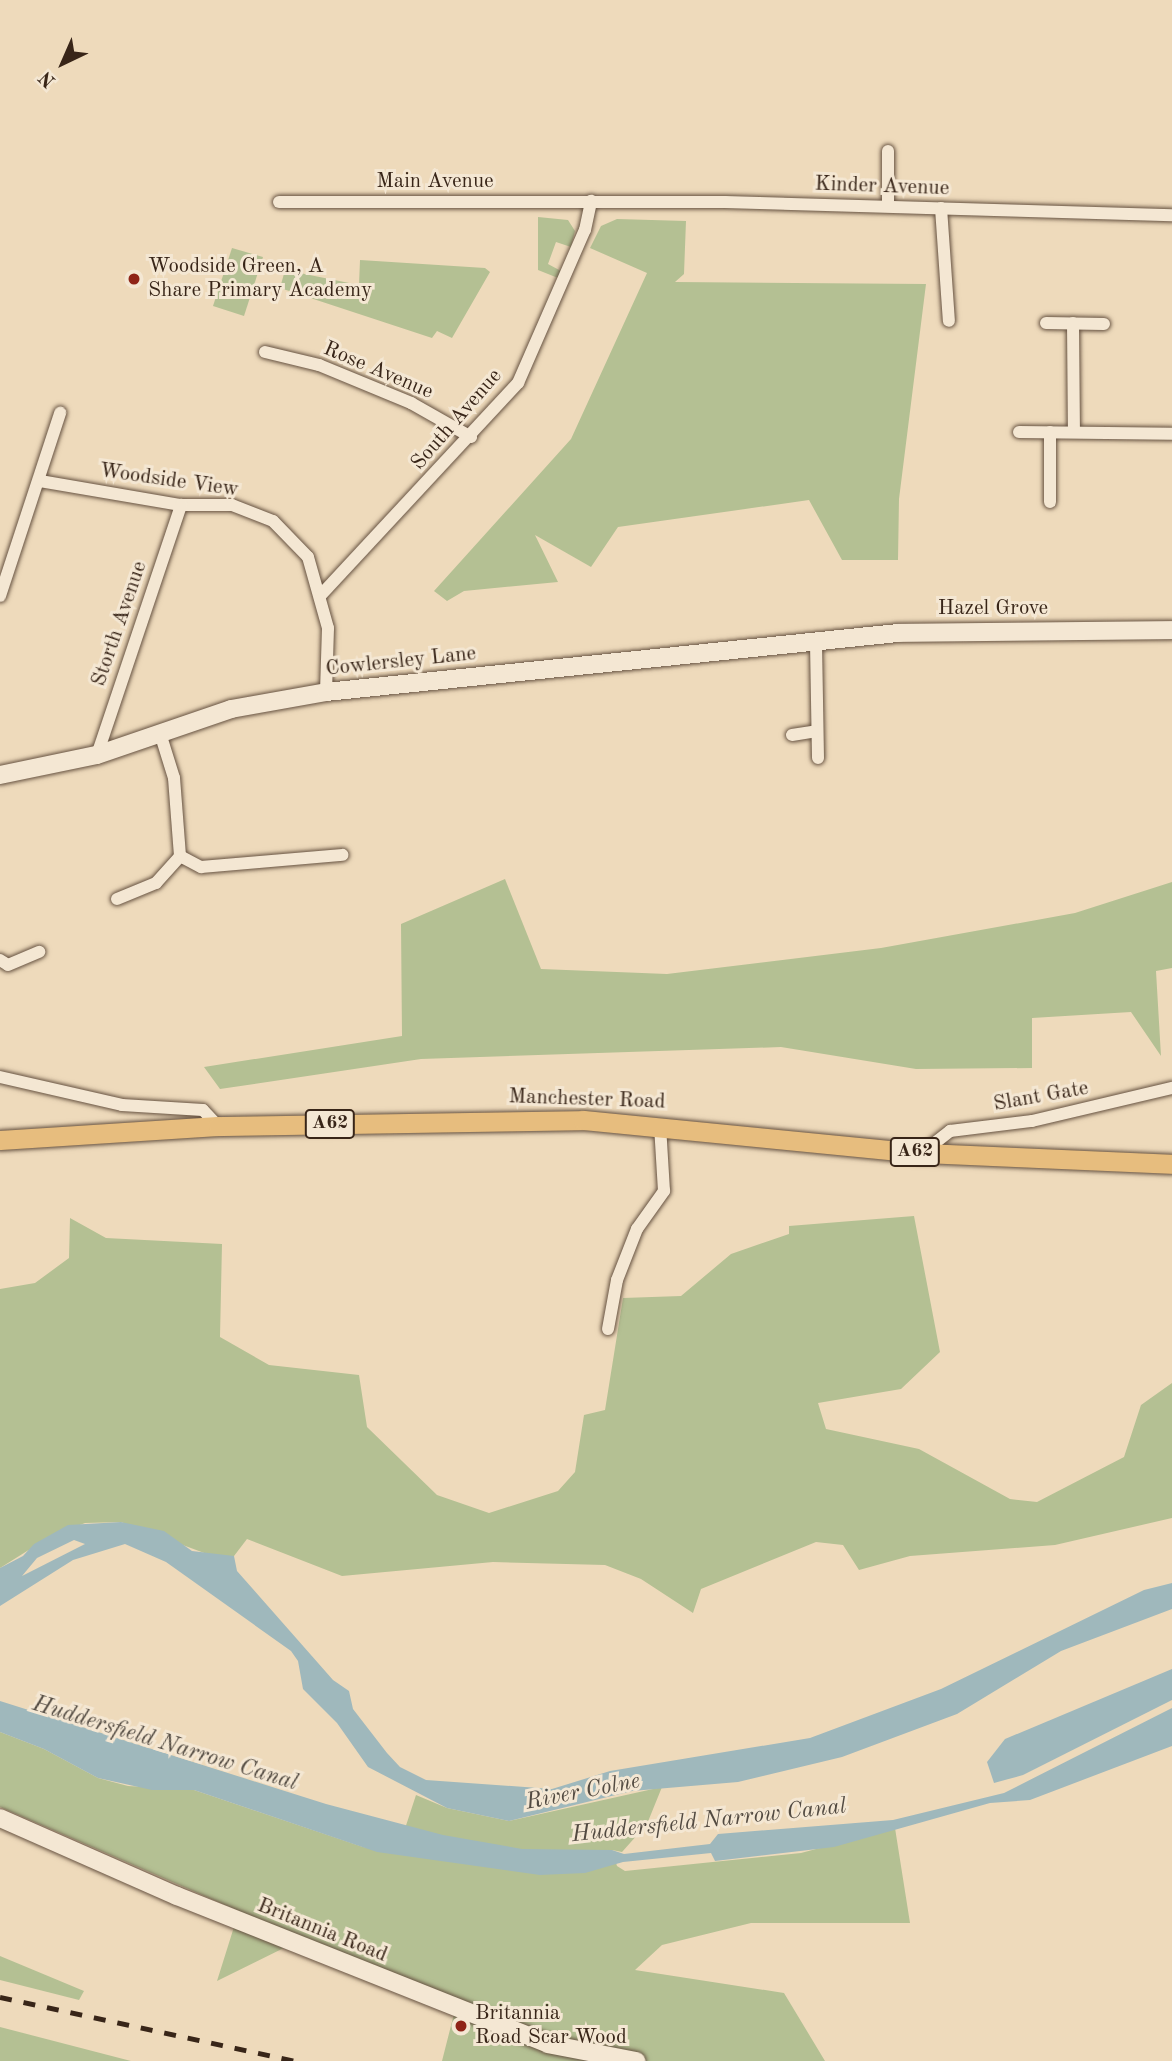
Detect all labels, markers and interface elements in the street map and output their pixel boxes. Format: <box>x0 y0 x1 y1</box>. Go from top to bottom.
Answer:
north arrow <box>28 28 98 98</box>
text: N <box>36 67 60 90</box>
street label: Main Avenue <box>376 169 494 195</box>
street label: Kinder Avenue <box>814 172 950 202</box>
place label: Woodside Green, A Share Primary Academy <box>148 254 372 304</box>
marker: Woodside Green, A Share Primary Academy <box>126 271 142 287</box>
street label: Rose Avenue <box>319 337 437 405</box>
street label: South Avenue <box>406 364 508 476</box>
street label: Woodside View <box>98 459 240 503</box>
street label: Storth Avenue <box>87 558 153 690</box>
street label: Hazel Grove <box>938 596 1048 622</box>
street label: Cowlersley Lane <box>324 642 478 682</box>
street label: Slant Gate <box>991 1076 1091 1118</box>
street label: Manchester Road <box>508 1085 666 1115</box>
road number: A62 <box>304 1108 356 1140</box>
road number: A62 <box>889 1136 941 1168</box>
water label: Huddersfield Narrow Canal <box>29 1690 301 1798</box>
water label: River Colne <box>523 1767 643 1817</box>
water label: Huddersfield Narrow Canal <box>570 1793 848 1849</box>
street label: Britannia Road <box>253 1893 391 1969</box>
place label: Britannia Road Scar Wood <box>475 2001 627 2051</box>
marker: Britannia Road Scar Wood <box>453 2018 469 2034</box>

